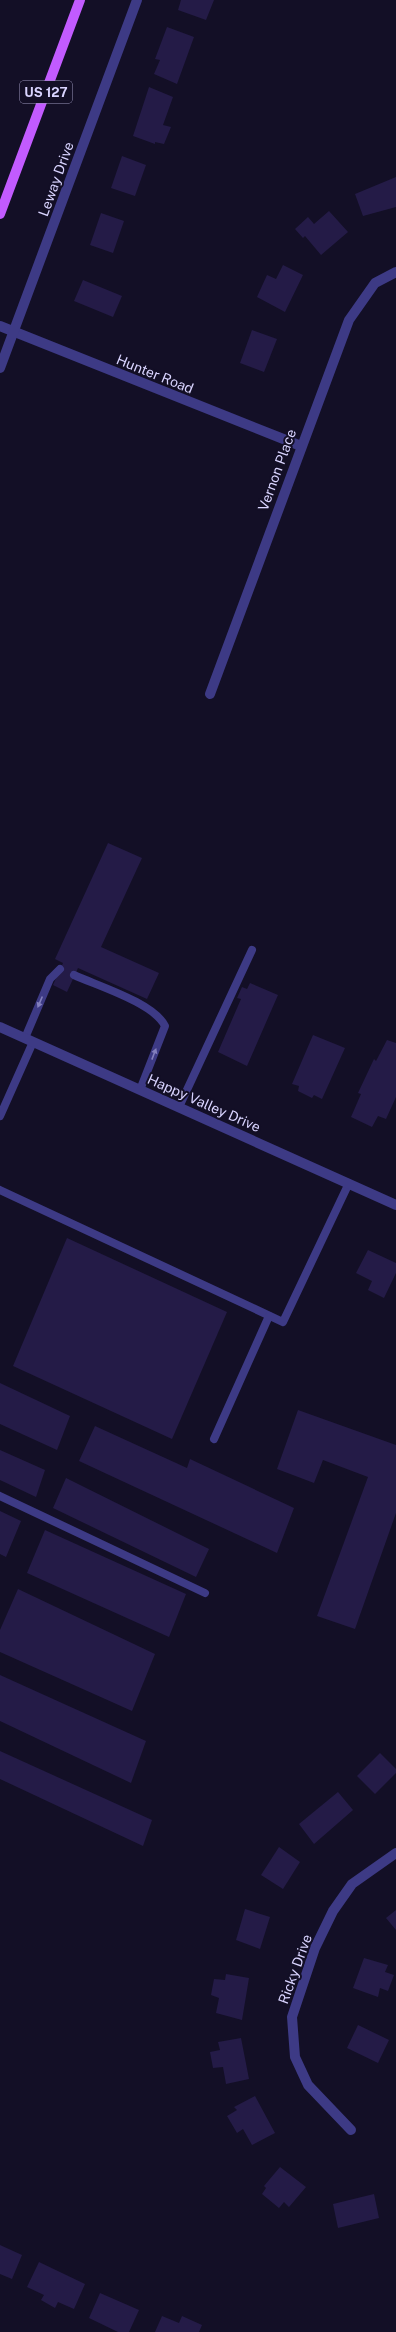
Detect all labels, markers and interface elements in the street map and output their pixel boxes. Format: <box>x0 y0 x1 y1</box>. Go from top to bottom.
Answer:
road number: US 127 <box>20 81 72 103</box>
street label: Leway Drive <box>35 139 77 219</box>
street label: Hunter Road <box>114 351 196 397</box>
street label: Vernon Place <box>255 427 299 513</box>
one-way arrow <box>37 996 43 1008</box>
one-way arrow <box>152 1047 158 1059</box>
street label: Happy Valley Drive <box>145 1071 263 1135</box>
street label: Ricky Drive <box>275 1932 315 2006</box>

